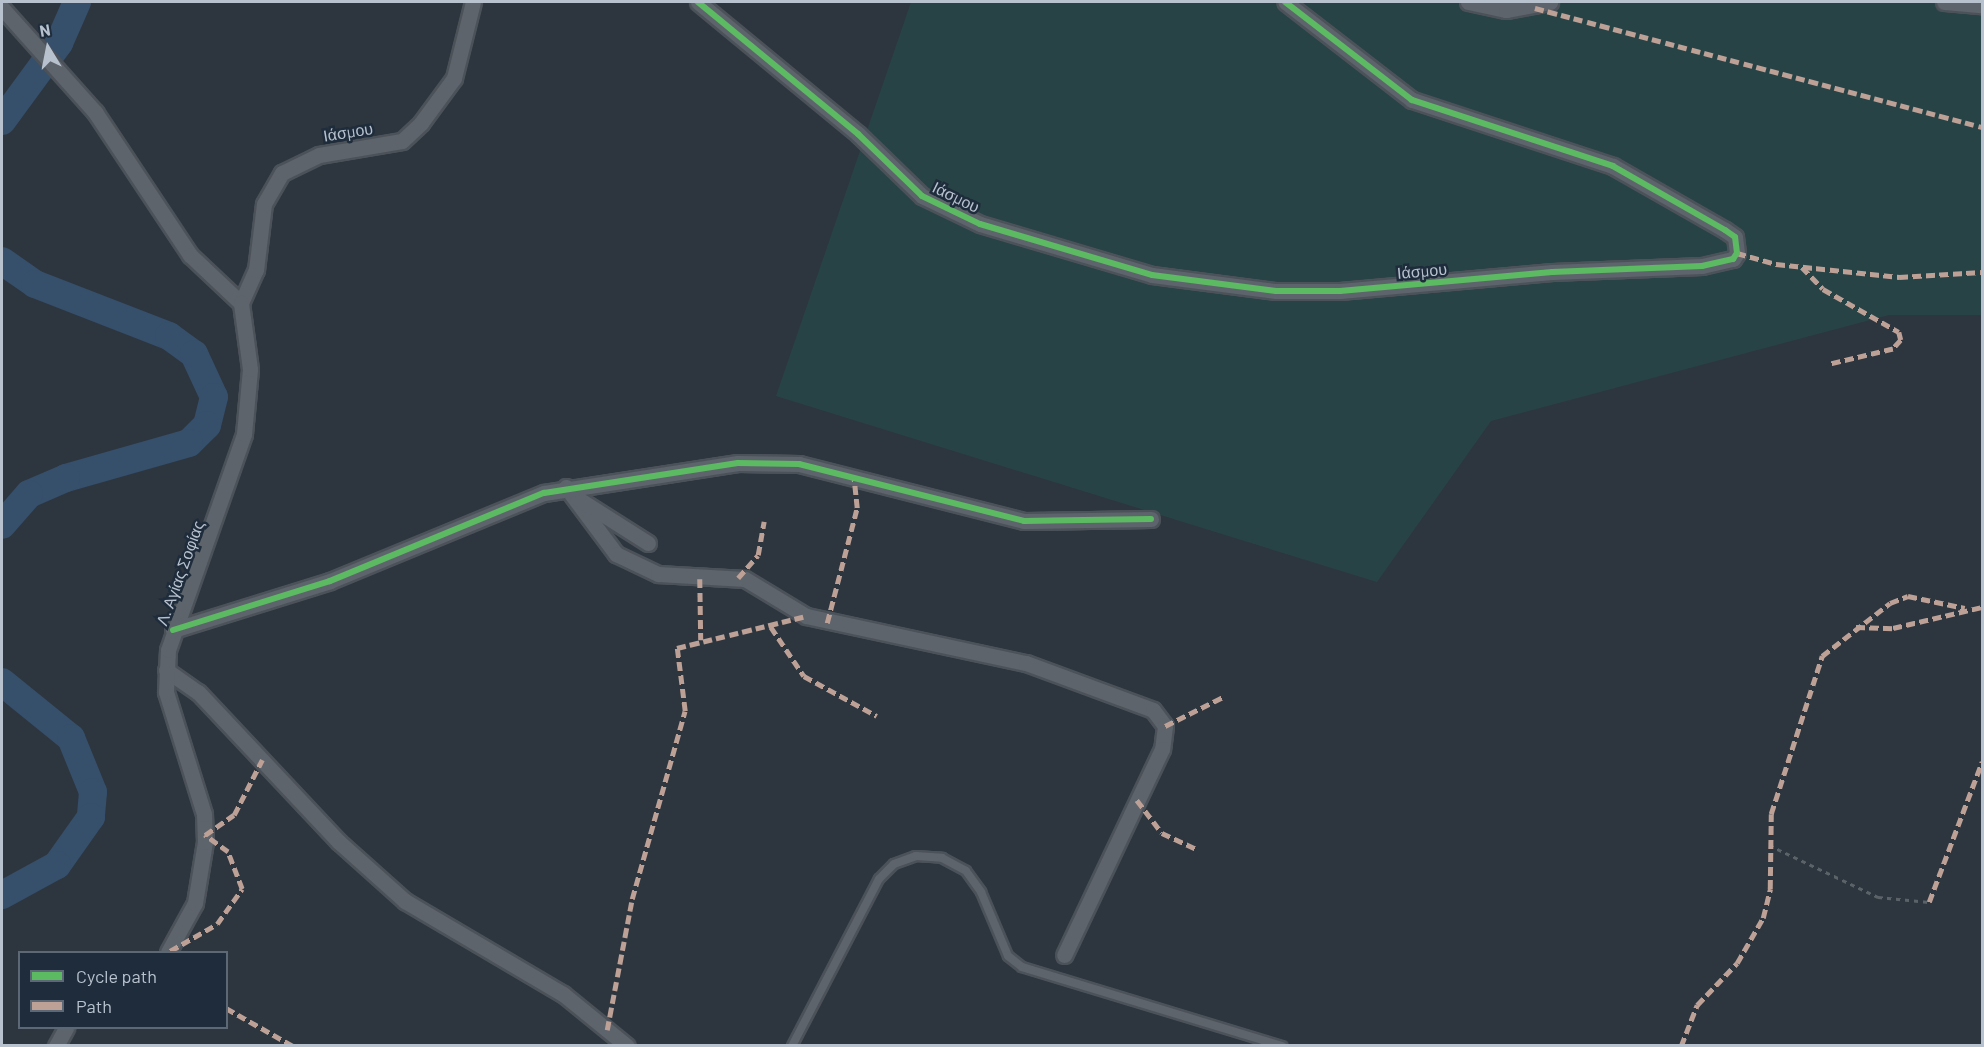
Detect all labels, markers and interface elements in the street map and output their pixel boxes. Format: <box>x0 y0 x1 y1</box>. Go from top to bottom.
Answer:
north arrow <box>18 18 78 78</box>
text: N <box>38 20 52 40</box>
street label: Ιάσμου <box>322 119 374 145</box>
street label: Ιάσμου <box>929 177 983 217</box>
street label: Ιάσμου <box>1396 259 1448 283</box>
street label: Λ. Αγίας Σοφίας <box>152 518 208 628</box>
legend <box>18 951 228 1029</box>
text: Cycle path <box>76 965 157 987</box>
text: Path <box>76 995 112 1017</box>

